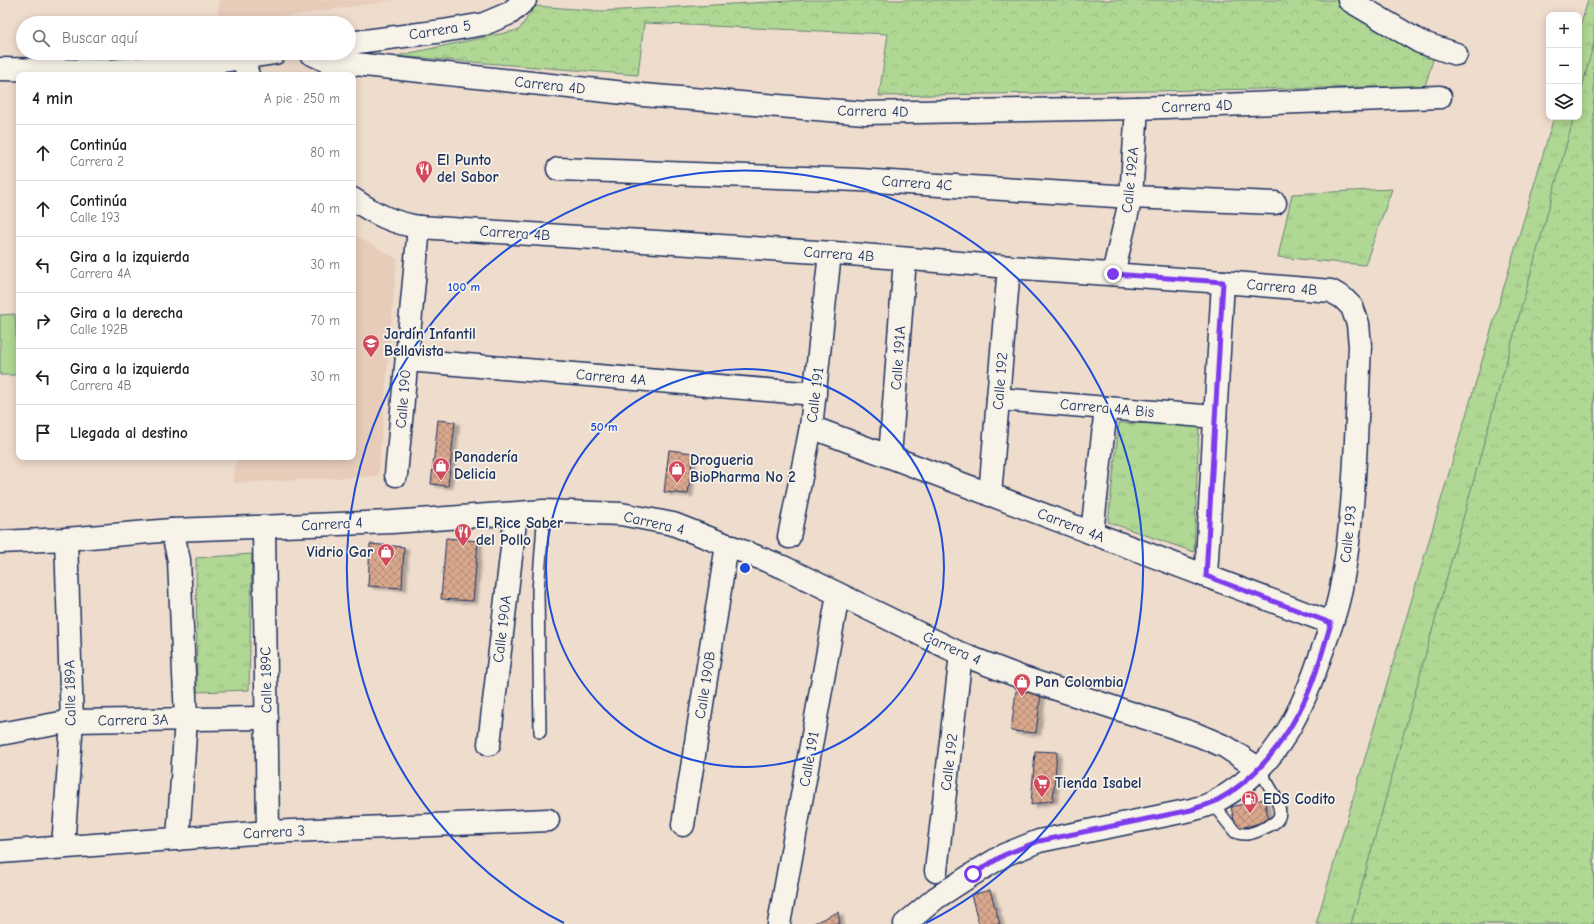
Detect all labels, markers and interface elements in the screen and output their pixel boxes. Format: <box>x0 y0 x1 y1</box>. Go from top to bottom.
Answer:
map controls <box>1546 12 1582 120</box>
button: + <box>1546 12 1582 48</box>
search box <box>16 16 356 60</box>
street label: Carrera 5 <box>408 16 472 44</box>
icon: search <box>30 27 52 49</box>
text: Buscar aquí <box>62 29 138 47</box>
button: − <box>1546 48 1582 84</box>
street label: Carrera 4D <box>514 72 586 98</box>
button: layers <box>1546 84 1582 120</box>
text: 4 min <box>32 89 73 108</box>
text: A pie · 250 m <box>264 91 340 106</box>
street label: Carrera 4D <box>1161 96 1233 116</box>
street label: Carrera 4D <box>837 101 909 121</box>
text: Continúa <box>70 136 127 154</box>
icon: ahead <box>32 142 54 164</box>
text: 80 m <box>310 145 340 160</box>
street label: Calle 192A <box>1118 146 1142 214</box>
place label: El Punto del Sabor <box>437 151 499 186</box>
text: Carrera 2 <box>70 154 124 169</box>
restaurant icon: El Punto del Sabor <box>414 159 434 184</box>
street label: Carrera 4C <box>881 172 953 194</box>
text: Continúa <box>70 192 127 210</box>
icon: ahead <box>32 198 54 220</box>
text: 40 m <box>311 201 340 216</box>
text: Calle 193 <box>70 210 120 225</box>
street label: Carrera 4B <box>479 222 551 244</box>
street label: Carrera 4B <box>803 243 875 265</box>
text: Gira a la izquierda <box>70 248 190 266</box>
icon: left <box>32 254 54 276</box>
text: 30 m <box>310 257 340 272</box>
route end <box>1104 265 1122 283</box>
text: Carrera 4A <box>70 266 131 281</box>
street label: Carrera 4B <box>1246 275 1318 299</box>
text: 100 m <box>448 280 480 294</box>
text: Gira a la derecha <box>70 304 183 322</box>
icon: right <box>32 310 54 332</box>
text: 70 m <box>311 313 340 328</box>
text: Calle 192B <box>70 322 128 337</box>
place label: Jardín Infantil Bellavista <box>384 325 476 360</box>
street label: Calle 191A <box>887 325 909 391</box>
school or university icon: Jardín Infantil Bellavista <box>361 333 381 358</box>
street label: Calle 192 <box>989 351 1011 411</box>
text: Gira a la izquierda <box>70 360 190 378</box>
street label: Carrera 4A <box>575 365 647 389</box>
icon: left <box>32 366 54 388</box>
street label: Calle 191 <box>803 366 827 424</box>
text: 30 m <box>310 369 340 384</box>
street label: Calle 190 <box>391 369 415 429</box>
text: Carrera 4B <box>70 378 132 393</box>
street label: Carrera 4A Bis <box>1059 395 1155 421</box>
text: 50 m <box>590 420 618 434</box>
icon: arrive <box>32 422 54 444</box>
text: Llegada al destino <box>70 424 188 442</box>
place label: Panadería Delicia <box>454 448 518 483</box>
place label: Drogueria BioPharma No 2 <box>690 451 796 486</box>
shop icon: Panadería Delicia <box>431 456 451 481</box>
shop icon: Drogueria BioPharma No 2 <box>667 459 687 484</box>
street label: Carrera 4A <box>1035 504 1107 546</box>
street label: Calle 193 <box>1336 504 1360 564</box>
street label: Carrera 4 <box>622 507 686 539</box>
street label: Carrera 4 <box>301 513 363 535</box>
place label: El Rice Saber del Pollo <box>476 514 563 549</box>
restaurant icon: El Rice Saber del Pollo <box>453 522 473 547</box>
shop icon: Vidrio Gar <box>376 542 396 567</box>
place label: Vidrio Gar <box>306 543 373 561</box>
centre of rings <box>738 561 752 575</box>
street label: Calle 190A <box>489 594 515 664</box>
street label: Carrera 4 <box>920 627 984 669</box>
street label: Calle 189C <box>256 646 276 714</box>
street label: Calle 190B <box>691 650 719 720</box>
street label: Calle 189A <box>60 659 80 726</box>
shop icon: Pan Colombia <box>1012 672 1032 697</box>
place label: Pan Colombia <box>1035 673 1124 691</box>
street label: Carrera 3A <box>97 710 169 730</box>
street label: Calle 191 <box>795 730 823 788</box>
street label: Calle 192 <box>937 732 961 792</box>
supermarket icon: Tienda Isabel <box>1032 773 1052 798</box>
place label: Tienda Isabel <box>1055 774 1142 792</box>
fuel station icon: EDS Codito <box>1240 789 1260 814</box>
place label: EDS Codito <box>1263 790 1336 808</box>
street label: Carrera 3 <box>243 821 305 843</box>
route start <box>964 865 982 883</box>

